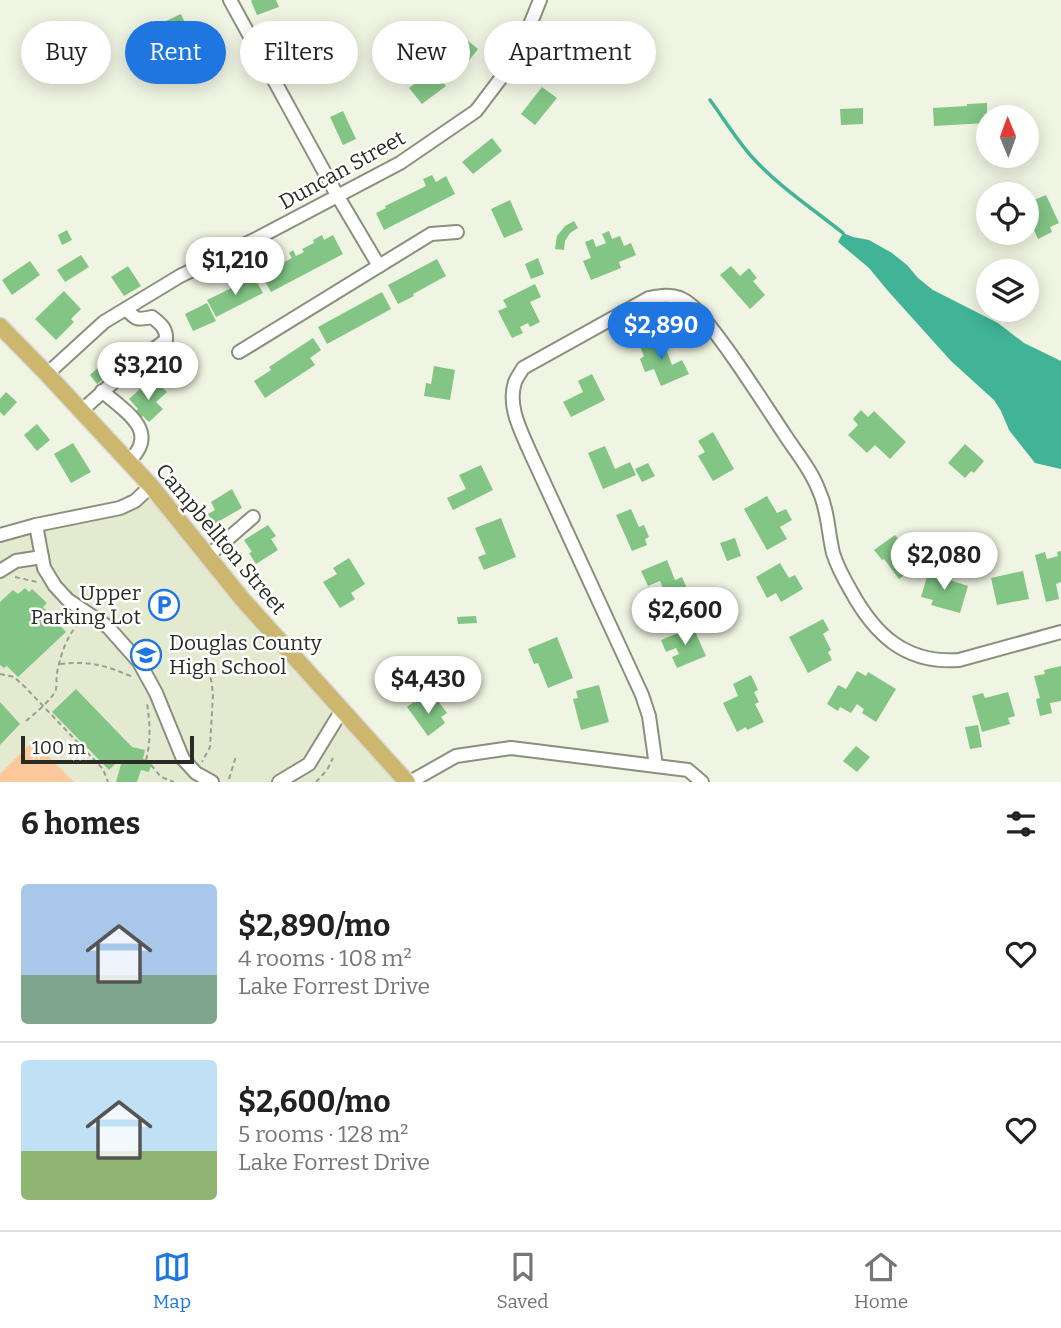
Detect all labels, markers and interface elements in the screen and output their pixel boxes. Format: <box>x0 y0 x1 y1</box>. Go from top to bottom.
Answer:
chip: Buy <box>21 21 111 84</box>
chip: Rent <box>125 21 226 84</box>
chip: Filters <box>240 21 358 84</box>
chip: New <box>372 21 470 84</box>
chip: Apartment <box>484 21 656 84</box>
north arrow <box>976 105 1040 168</box>
map controls <box>976 105 1039 322</box>
street label: Duncan Street <box>275 125 410 215</box>
button: locate <box>976 182 1039 245</box>
pin: $1,210 <box>178 238 292 297</box>
text: $1,210 <box>201 246 269 274</box>
button: layers <box>976 259 1039 322</box>
pin: $2,890 <box>604 302 718 362</box>
text: $2,890 <box>624 311 698 339</box>
pin: $3,210 <box>91 342 205 402</box>
text: $3,210 <box>113 351 183 379</box>
street label: Campbellton Street <box>150 458 292 620</box>
pin: $2,080 <box>887 532 1001 592</box>
text: $2,080 <box>907 541 981 569</box>
place label: Upper Parking Lot <box>31 580 141 630</box>
parking icon: Upper Parking Lot <box>147 588 181 622</box>
pin: $2,600 <box>628 588 742 647</box>
text: $2,600 <box>648 596 722 624</box>
place label: Douglas County High School <box>169 630 323 680</box>
school or university icon: Douglas County High School <box>129 638 163 672</box>
pin: $4,430 <box>371 656 485 716</box>
text: $4,430 <box>391 665 465 693</box>
scale bar <box>21 733 194 765</box>
text: 100 m <box>32 736 86 759</box>
icon: filters <box>1002 805 1040 843</box>
text: 6 homes <box>21 806 140 842</box>
text: $2,890/mo <box>238 908 390 944</box>
icon: home <box>77 912 161 996</box>
icon: heart <box>1002 935 1040 973</box>
text: 4 rooms · 108 m² <box>238 944 412 972</box>
text: Lake Forrest Drive <box>238 972 430 1000</box>
text: $2,600/mo <box>238 1084 391 1120</box>
icon: home <box>77 1088 161 1172</box>
icon: heart <box>1002 1111 1040 1149</box>
text: 5 rooms · 128 m² <box>238 1120 408 1148</box>
text: Lake Forrest Drive <box>238 1148 430 1176</box>
tab: Map <box>153 1248 191 1313</box>
tab: Saved <box>496 1248 549 1313</box>
tab: Home <box>854 1248 908 1313</box>

